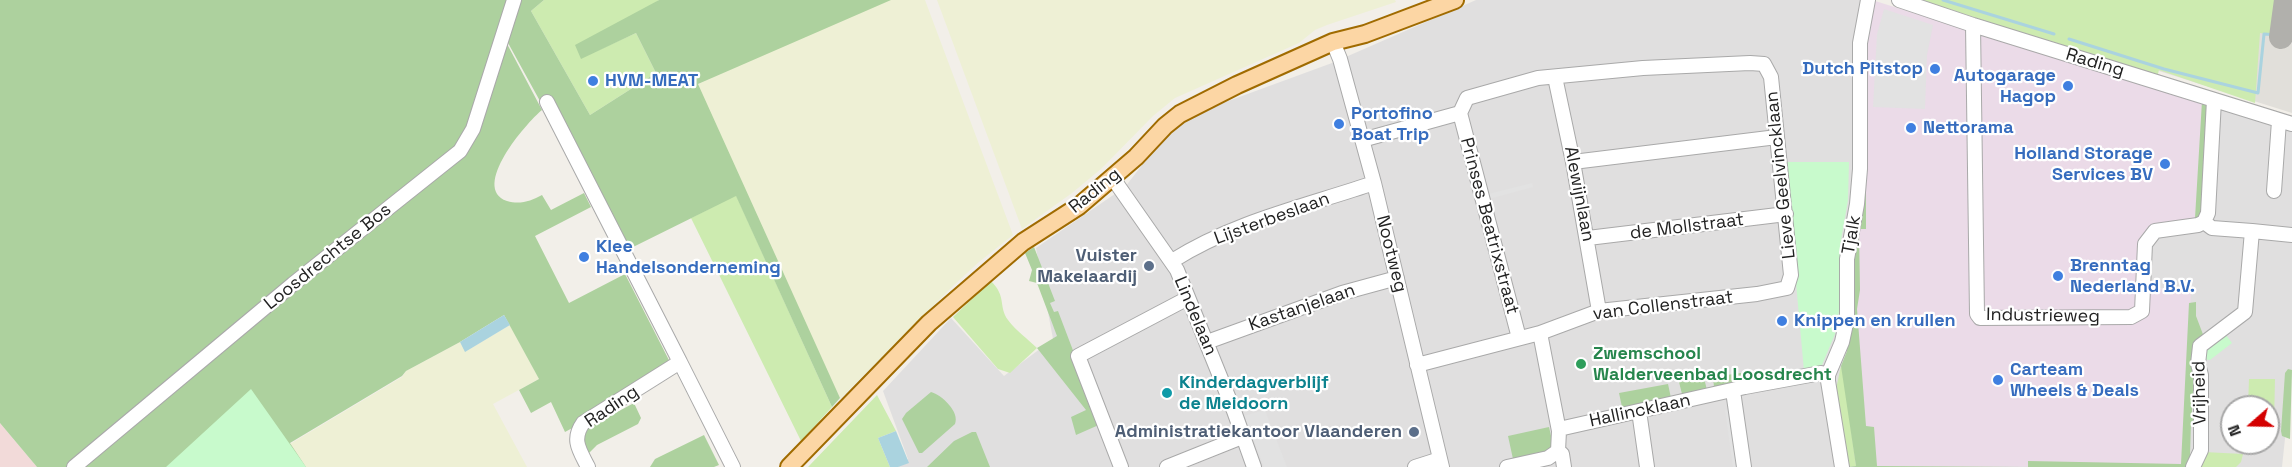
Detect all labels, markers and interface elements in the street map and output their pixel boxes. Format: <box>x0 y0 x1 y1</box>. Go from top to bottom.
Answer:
street label: Rading <box>2063 44 2127 82</box>
place label: Dutch Pitstop <box>1802 58 1923 80</box>
marker: Dutch Pitstop <box>1928 62 1942 76</box>
place label: Autogarage Hagop <box>1954 65 2056 107</box>
place label: HVM-MEAT <box>605 70 698 92</box>
marker: HVM-MEAT <box>586 74 600 88</box>
marker: Autogarage Hagop <box>2061 79 2075 93</box>
street label: Lieve Geelvincklaan <box>1761 90 1801 260</box>
place label: Portofino Boat Trip <box>1351 103 1433 146</box>
marker: Portofino Boat Trip <box>1332 117 1346 131</box>
place label: Nettorama <box>1923 117 2014 139</box>
marker: Nettorama <box>1904 121 1918 135</box>
street label: Prinses Beatrixstraat <box>1455 135 1523 317</box>
place label: Holland Storage Services BV <box>2014 143 2153 186</box>
street label: Alewijnlaan <box>1559 144 1599 244</box>
marker: Holland Storage Services BV <box>2158 157 2172 171</box>
street label: Rading <box>1065 164 1125 218</box>
street label: Lijsterbeslaan <box>1211 188 1333 250</box>
street label: Loosdrechtse Bos <box>260 199 396 315</box>
street label: de Mollstraat <box>1629 209 1745 245</box>
street label: Nootweg <box>1371 213 1411 295</box>
street label: Tjalk <box>1838 214 1866 256</box>
place label: Klee Handelsonderneming <box>596 236 781 278</box>
place label: Vuister Makelaardij <box>1037 245 1137 288</box>
marker: Klee Handelsonderneming <box>577 250 591 264</box>
place label: Brenntag Nederland B.V. <box>2070 255 2195 298</box>
marker: Vuister Makelaardij <box>1142 259 1156 273</box>
marker: Brenntag Nederland B.V. <box>2051 269 2065 283</box>
street label: Lindelaan <box>1169 273 1221 359</box>
street label: Kastanjelaan <box>1246 280 1358 336</box>
street label: van Collenstraat <box>1592 287 1734 325</box>
street label: Industrieweg <box>1986 304 2100 328</box>
place label: Knippen en krullen <box>1794 310 1956 332</box>
marker: Knippen en krullen <box>1775 314 1789 328</box>
place label: Zwemschool Walderveenbad Loosdrecht <box>1593 343 1832 386</box>
marker: Zwemschool Walderveenbad Loosdrecht <box>1574 357 1588 371</box>
place label: Carteam Wheels & Deals <box>2010 359 2139 401</box>
street label: Vrijheid <box>2189 361 2211 425</box>
place label: Kinderdagverblijf de Meidoorn <box>1179 372 1329 415</box>
marker: Carteam Wheels & Deals <box>1991 373 2005 387</box>
street label: Rading <box>581 381 643 433</box>
marker: Kinderdagverblijf de Meidoorn <box>1160 386 1174 400</box>
street label: Hallincklaan <box>1587 390 1693 432</box>
north arrow <box>2220 395 2280 455</box>
place label: Administratiekantoor Vlaanderen <box>1115 421 1402 443</box>
text: N <box>2223 422 2246 439</box>
marker: Administratiekantoor Vlaanderen <box>1407 425 1421 439</box>

